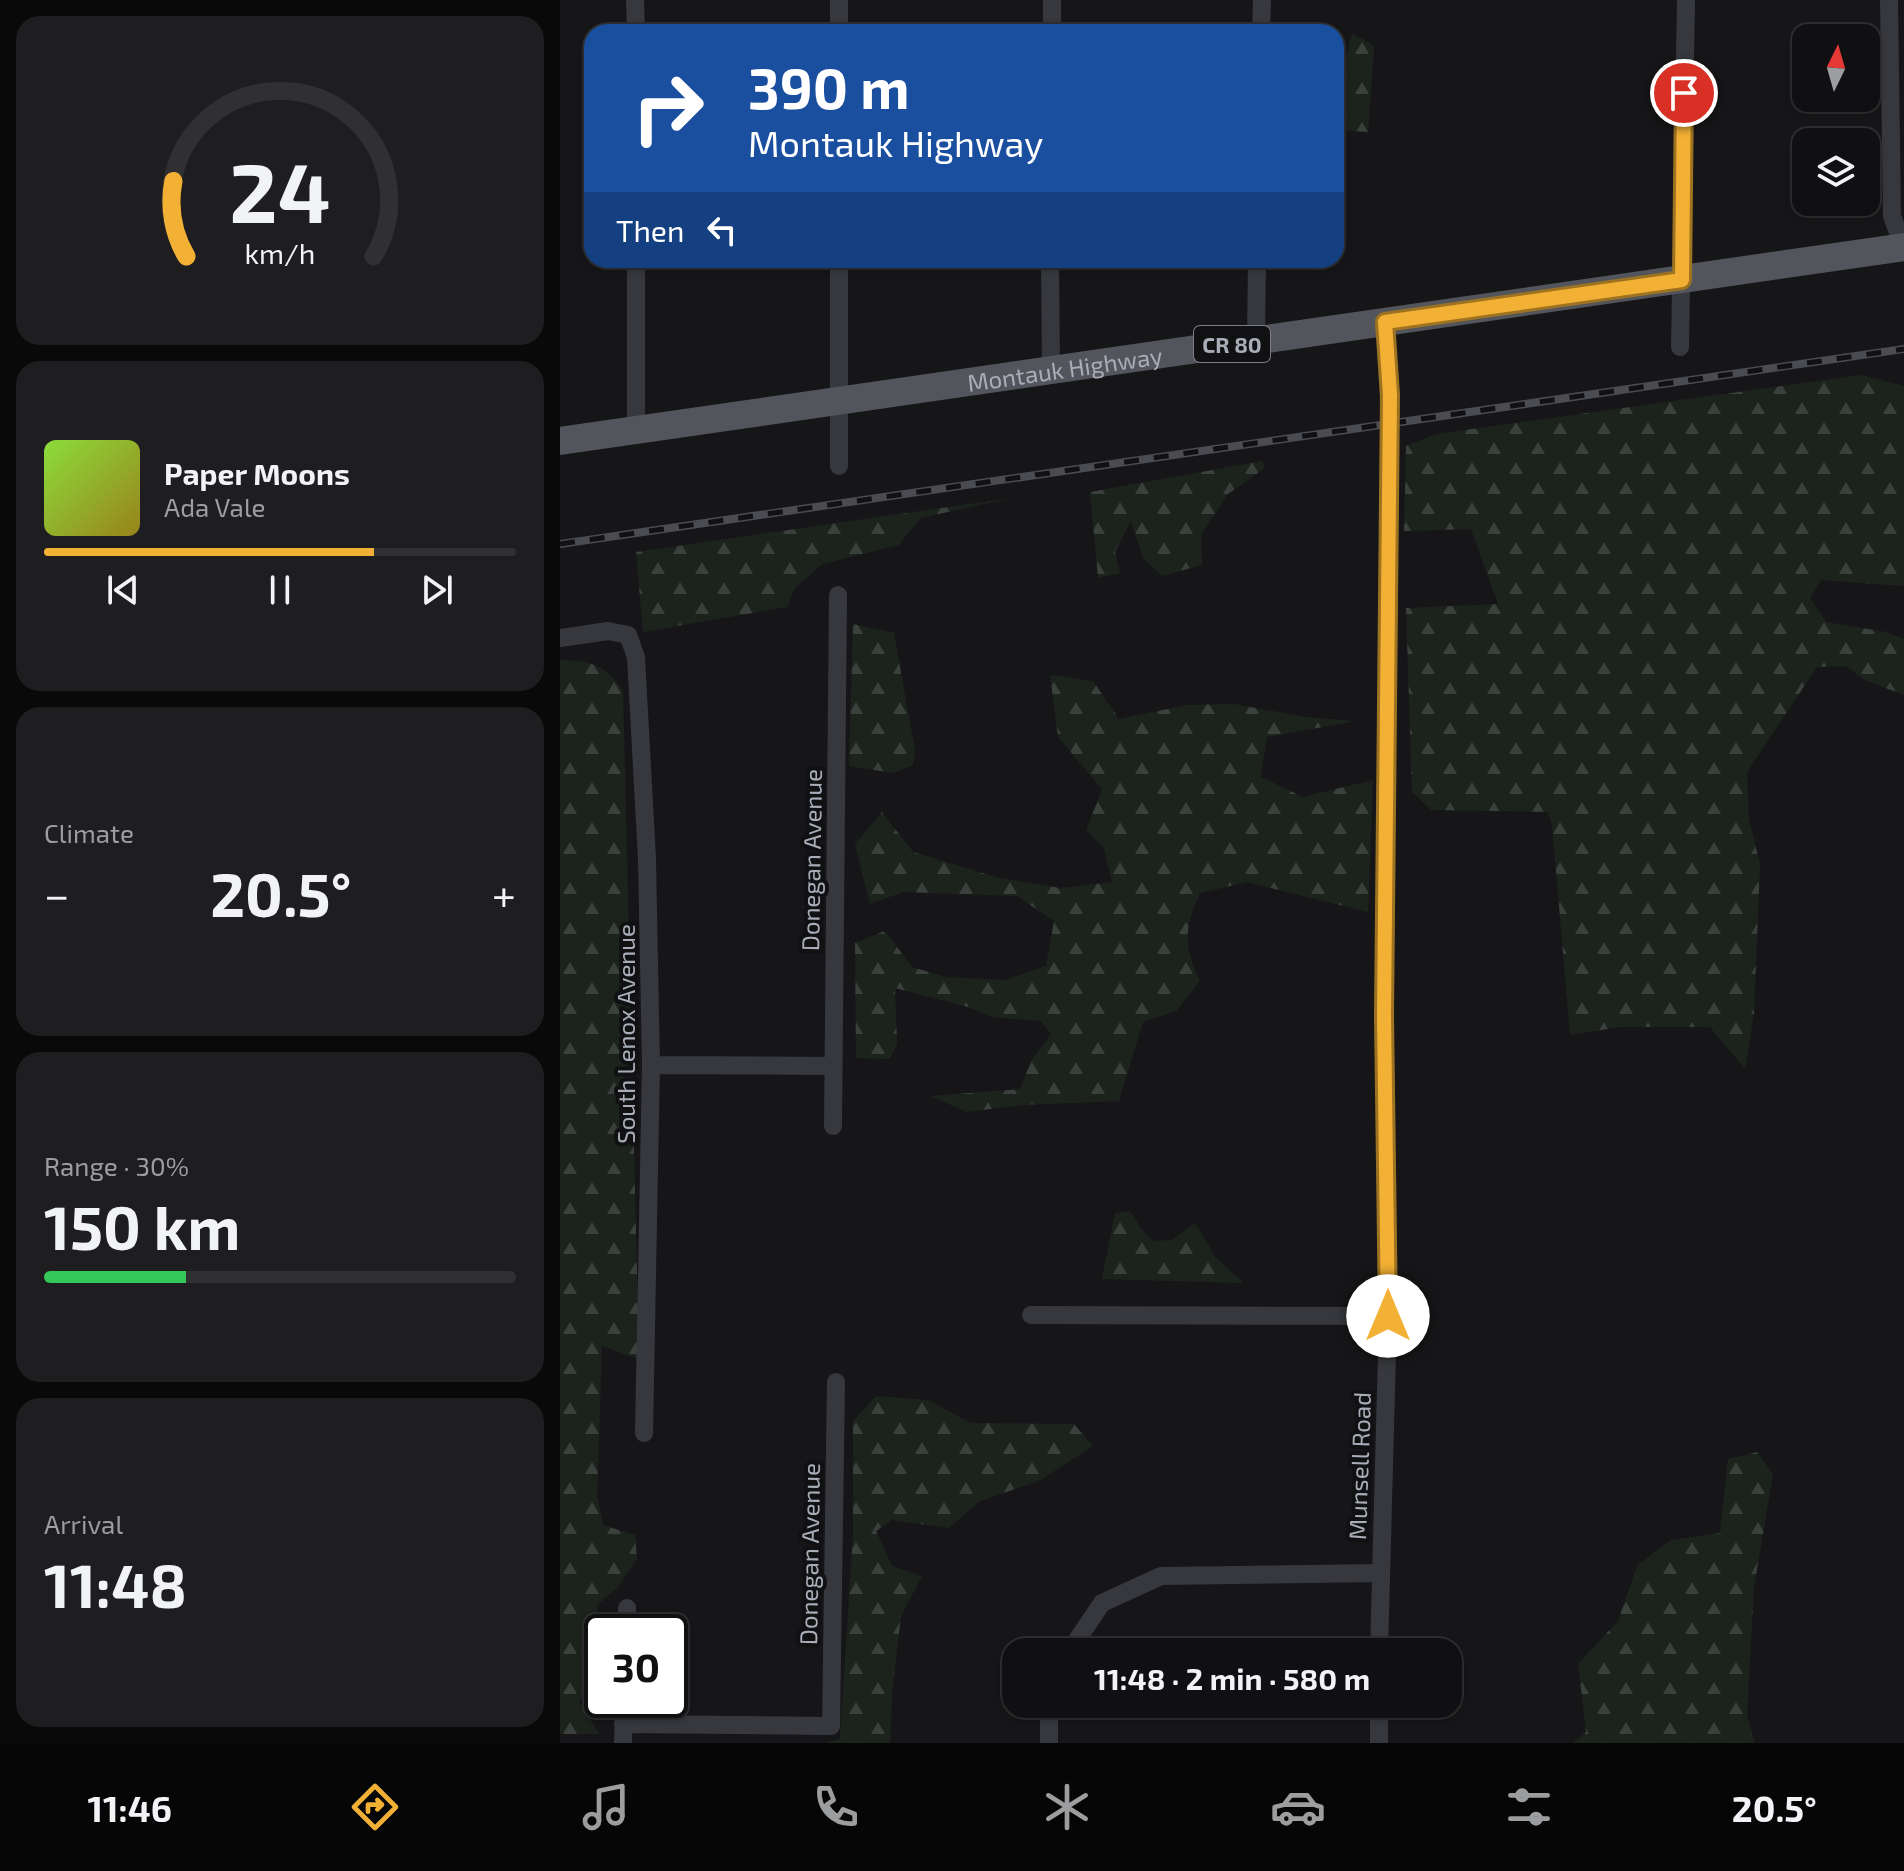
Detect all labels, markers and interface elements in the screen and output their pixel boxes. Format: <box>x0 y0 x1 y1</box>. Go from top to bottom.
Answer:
north arrow <box>1792 24 1880 112</box>
map controls <box>1792 24 1880 216</box>
text: 390 m <box>748 53 910 120</box>
icon: right <box>616 56 720 160</box>
pin <box>1650 59 1718 127</box>
icon: arrive <box>1662 71 1706 115</box>
text: Montauk Highway <box>748 121 1043 164</box>
button: layers <box>1792 128 1880 216</box>
text: 24 <box>229 139 331 239</box>
icon: left <box>700 208 744 252</box>
text: Then <box>616 212 684 248</box>
text: km/h <box>245 235 315 270</box>
road number: CR 80 <box>1194 326 1270 362</box>
street label: Montauk Highway <box>965 340 1165 397</box>
text: Paper Moons <box>164 455 350 491</box>
text: Ada Vale <box>164 491 266 522</box>
icon: previous <box>101 568 145 612</box>
icon: pause <box>258 568 302 612</box>
icon: next <box>415 568 459 612</box>
street label: Donegan Avenue <box>795 769 827 951</box>
text: Climate <box>44 817 134 848</box>
text: 20.5° <box>210 857 351 929</box>
text: − <box>44 867 70 920</box>
text: + <box>492 867 516 920</box>
street label: South Lenox Avenue <box>611 924 640 1144</box>
text: Range · 30% <box>44 1150 189 1181</box>
text: 150 km <box>44 1190 240 1262</box>
position arrow <box>1346 1274 1430 1358</box>
street label: Munsell Road <box>1342 1392 1376 1540</box>
street label: Donegan Avenue <box>793 1463 825 1645</box>
text: Arrival <box>44 1508 123 1539</box>
text: 11:48 <box>44 1548 187 1620</box>
speed limit sign: 30 <box>584 1614 688 1718</box>
text: 11:48 · 2 min · 580 m <box>1094 1660 1370 1696</box>
icon: directions <box>347 1779 403 1835</box>
icon: music <box>578 1779 634 1835</box>
icon: phone <box>808 1779 864 1835</box>
icon: climate <box>1039 1779 1095 1835</box>
icon: car <box>1270 1779 1326 1835</box>
icon: filters <box>1501 1779 1557 1835</box>
text: 11:46 <box>87 1786 172 1829</box>
text: 20.5° <box>1732 1786 1817 1829</box>

